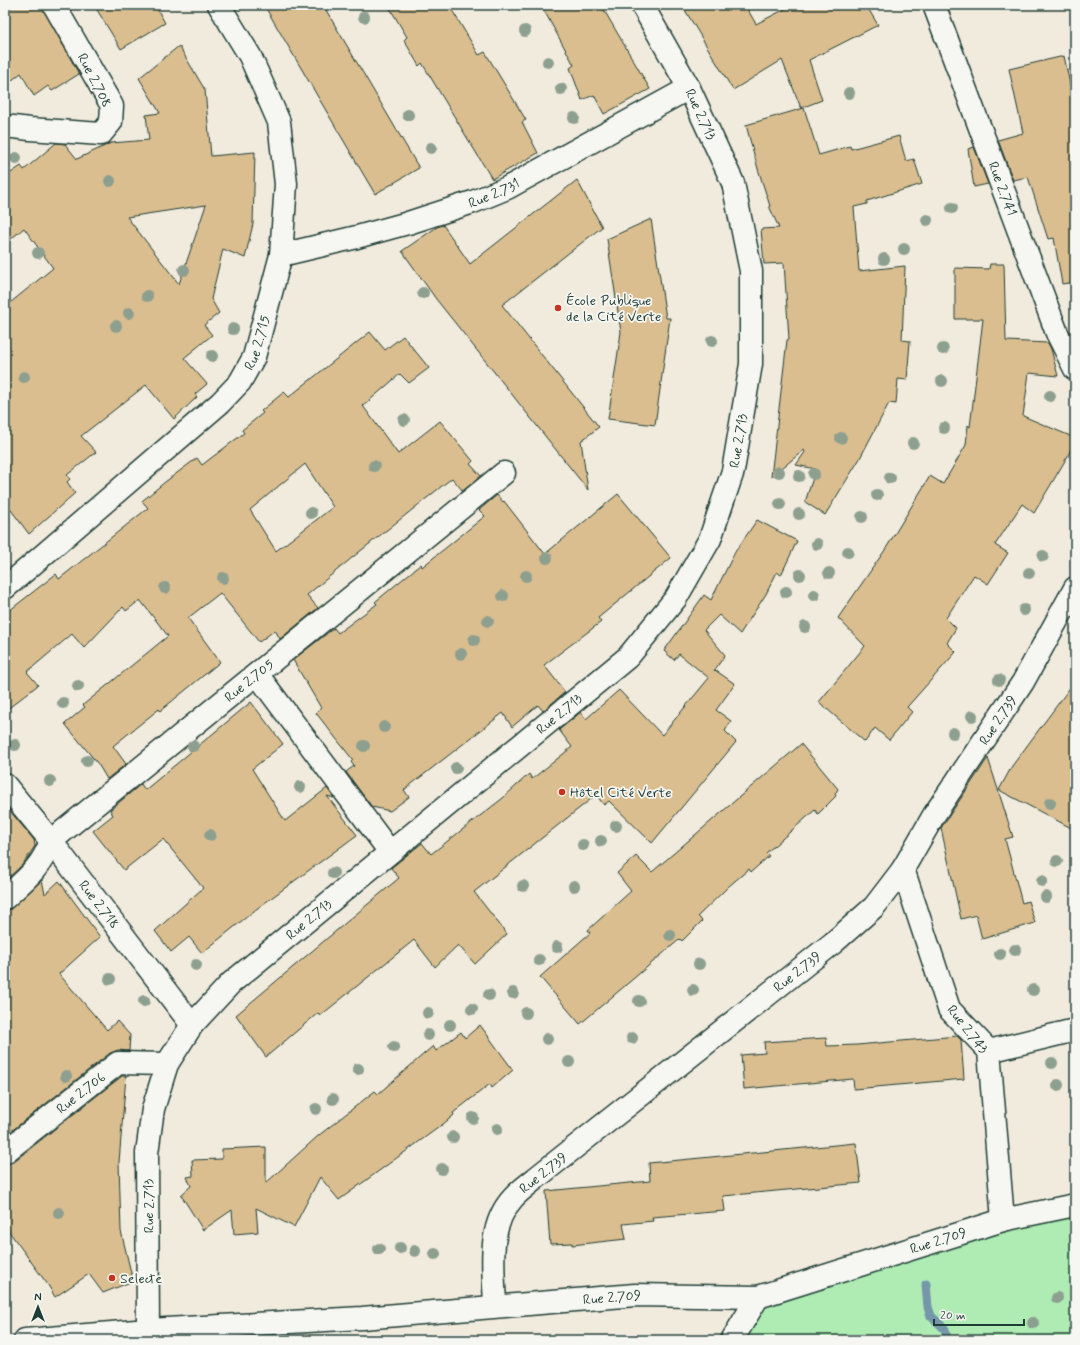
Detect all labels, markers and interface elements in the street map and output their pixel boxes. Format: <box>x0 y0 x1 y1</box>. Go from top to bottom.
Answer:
street label: Rue 2.708 <box>73 50 115 111</box>
street label: Rue 2.713 <box>680 86 720 143</box>
street label: Rue 2.741 <box>983 159 1020 219</box>
street label: Rue 2.731 <box>466 175 523 213</box>
place label: École Publique de la Cité Verte <box>566 292 661 326</box>
marker: École Publique de la Cité Verte <box>553 303 563 313</box>
street label: Rue 2.715 <box>240 313 275 374</box>
street label: Rue 2.713 <box>726 412 753 469</box>
street label: Rue 2.705 <box>221 655 278 707</box>
street label: Rue 2.713 <box>533 690 587 739</box>
street label: Rue 2.739 <box>975 692 1022 749</box>
place label: Hôtel Cité Verte <box>570 784 672 802</box>
marker: Hôtel Cité Verte <box>557 787 567 797</box>
street label: Rue 2.718 <box>74 877 123 933</box>
street label: Rue 2.713 <box>282 896 336 944</box>
street label: Rue 2.739 <box>770 948 825 997</box>
street label: Rue 2.743 <box>943 1002 992 1058</box>
street label: Rue 2.706 <box>53 1069 109 1118</box>
street label: Rue 2.739 <box>516 1149 571 1198</box>
street label: Rue 2.713 <box>140 1178 158 1233</box>
street label: Rue 2.709 <box>908 1224 969 1259</box>
place label: Selecte <box>120 1270 162 1288</box>
marker: Selecte <box>107 1273 117 1283</box>
north arrow <box>18 1287 58 1327</box>
street label: Rue 2.709 <box>582 1287 641 1309</box>
text: N <box>34 1291 42 1305</box>
scale bar <box>934 1301 1024 1327</box>
text: 20 m <box>940 1308 966 1324</box>

